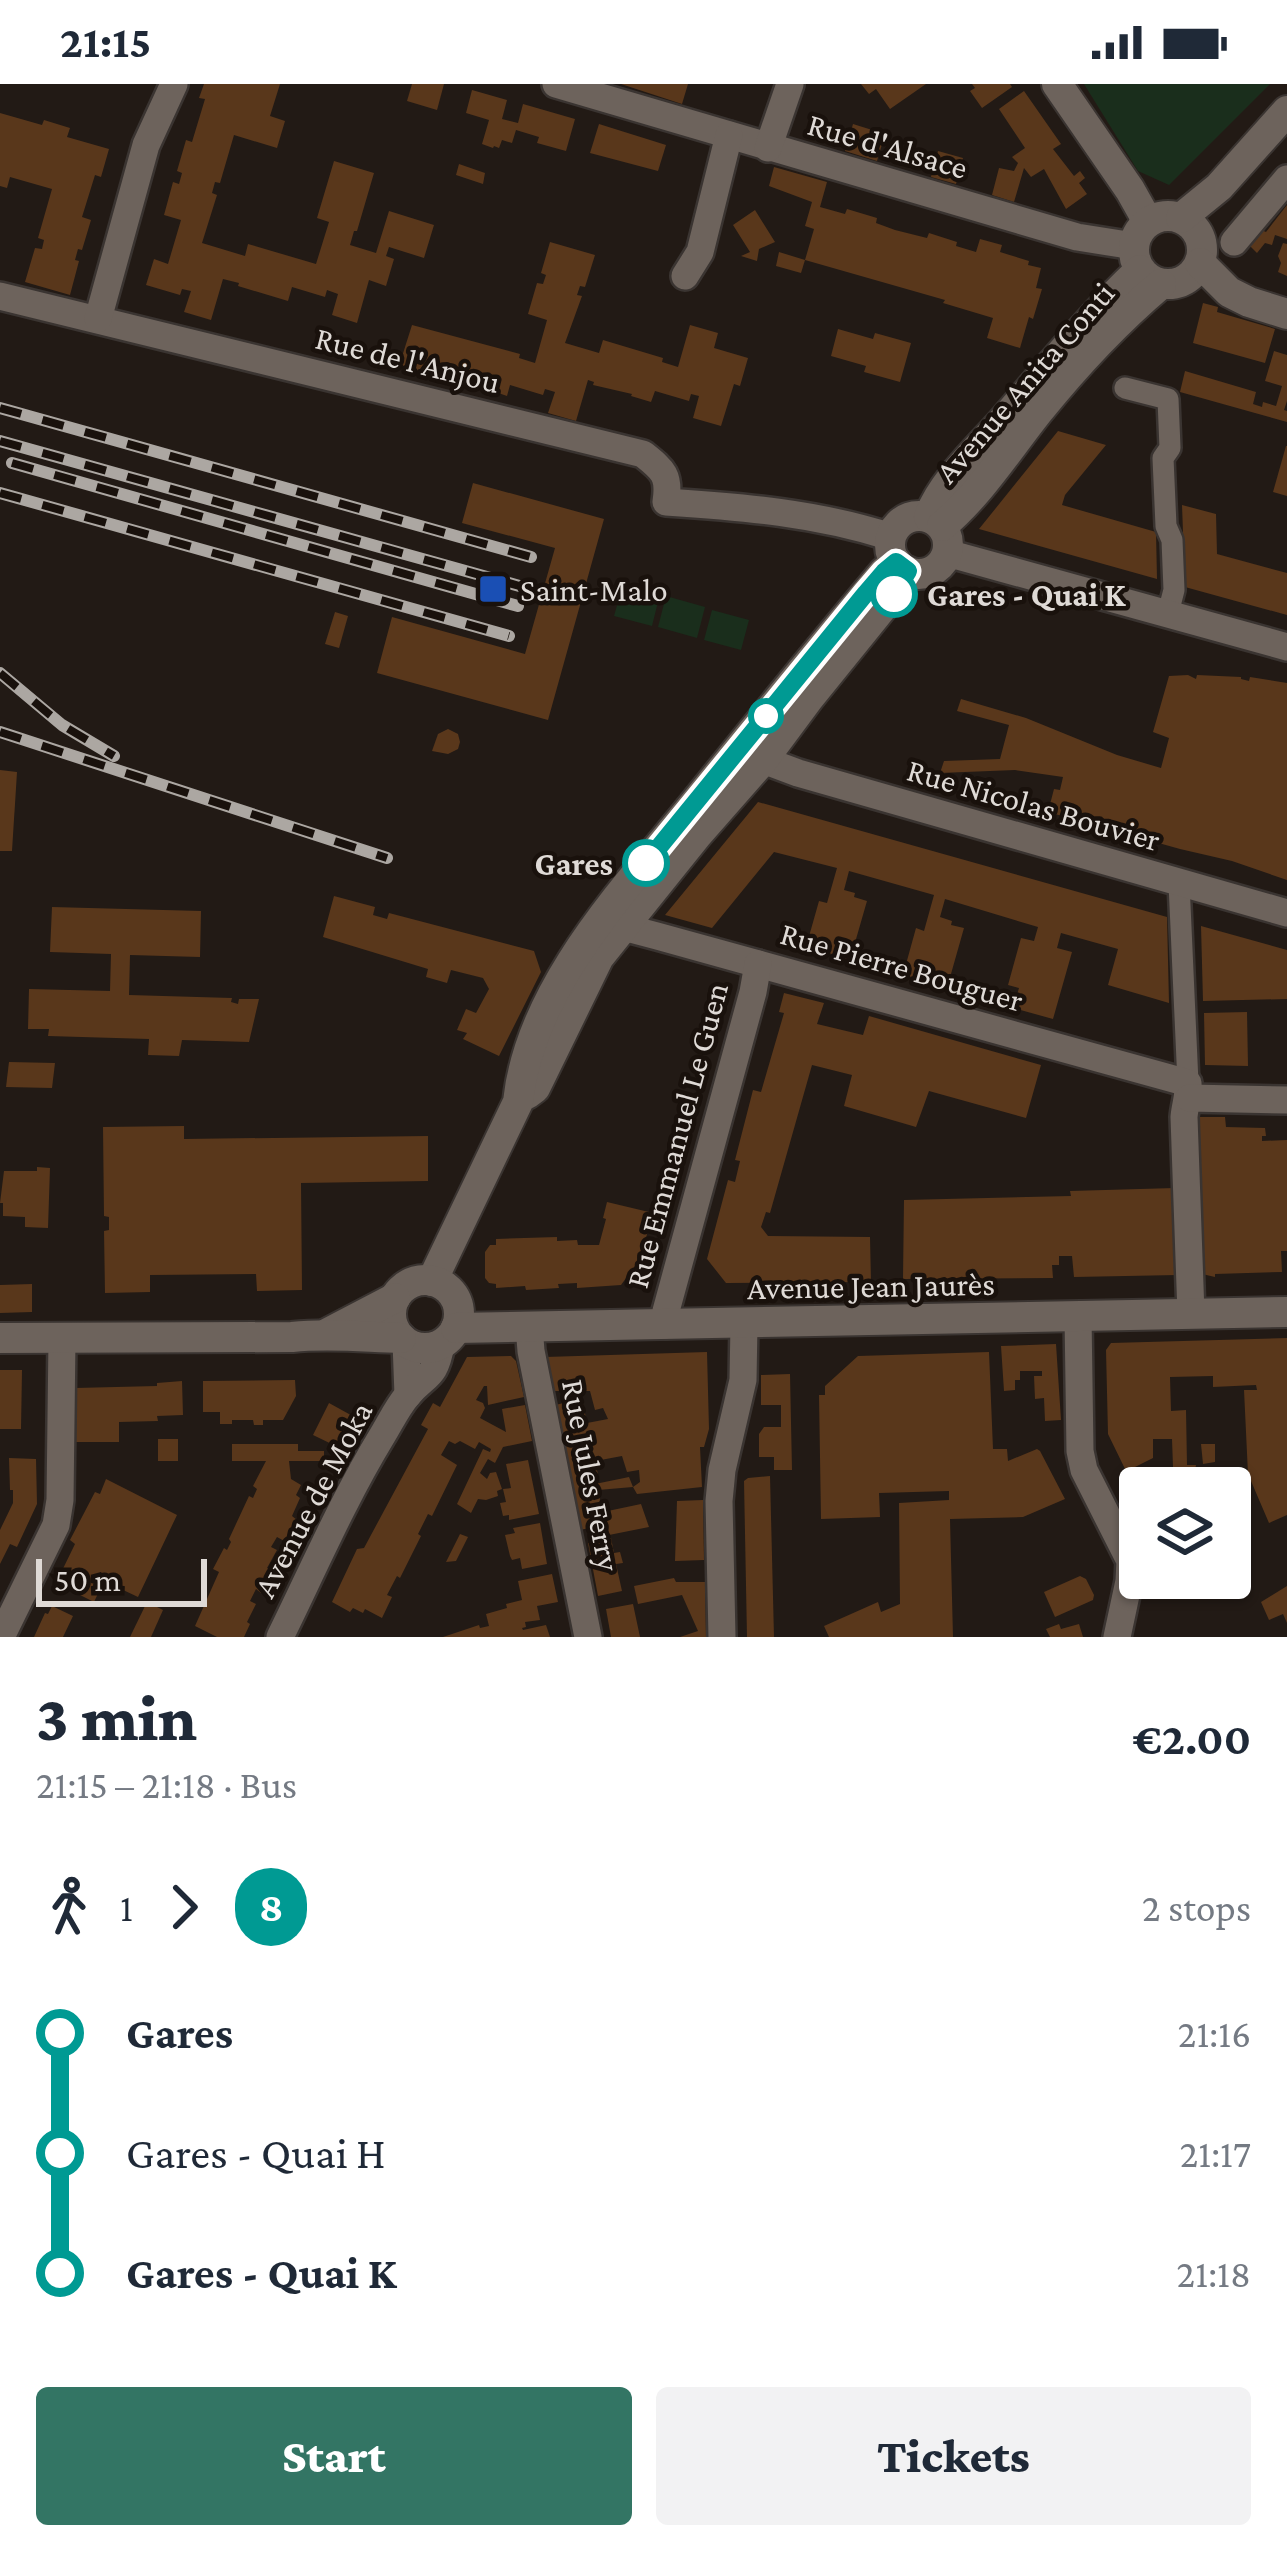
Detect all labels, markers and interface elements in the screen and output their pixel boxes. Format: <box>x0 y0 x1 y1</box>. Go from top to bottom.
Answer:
text: 21:15 <box>60 17 151 67</box>
street label: Rue d'Alsace <box>804 105 972 186</box>
street label: Avenue Anita Conti <box>927 274 1122 490</box>
street label: Rue de l'Anjou <box>312 319 504 400</box>
place label: Saint-Malo <box>520 571 668 608</box>
marker: Gares - Quai K <box>872 572 916 616</box>
marker: Saint-Malo <box>477 573 509 605</box>
place label: Gares - Quai K <box>927 576 1126 613</box>
unlabelled marker <box>750 700 782 732</box>
street label: Rue Nicolas Bouvier <box>903 751 1165 858</box>
marker: Gares <box>624 841 668 885</box>
place label: Gares <box>535 845 613 882</box>
street label: Rue Pierre Bouguer <box>776 914 1028 1019</box>
street label: Rue Emmanuel Le Guen <box>618 978 735 1292</box>
street label: Avenue Jean Jaurès <box>747 1265 995 1306</box>
street label: Rue Jules Ferry <box>555 1376 628 1575</box>
street label: Avenue de Moka <box>245 1395 380 1603</box>
map controls <box>1119 1467 1251 1599</box>
button: layers <box>1119 1467 1251 1599</box>
scale bar <box>36 1553 207 1606</box>
text: 50 m <box>54 1561 121 1598</box>
text: 3 min <box>36 1681 197 1754</box>
text: €2.00 <box>1132 1714 1251 1764</box>
text: 21:15 – 21:18 · Bus <box>36 1763 297 1806</box>
icon: walk <box>36 1874 102 1940</box>
icon: forward <box>151 1874 217 1940</box>
text: 8 <box>259 1883 283 1930</box>
text: 1 <box>120 1886 133 1929</box>
text: 2 stops <box>1142 1886 1251 1929</box>
text: Gares <box>126 2008 233 2058</box>
text: 21:16 <box>1178 2012 1251 2055</box>
text: Gares - Quai H <box>126 2128 386 2178</box>
text: 21:17 <box>1180 2132 1251 2175</box>
text: Gares - Quai K <box>126 2248 397 2298</box>
text: 21:18 <box>1177 2252 1251 2295</box>
button: Start <box>36 2387 632 2525</box>
button: Tickets <box>656 2387 1251 2525</box>

